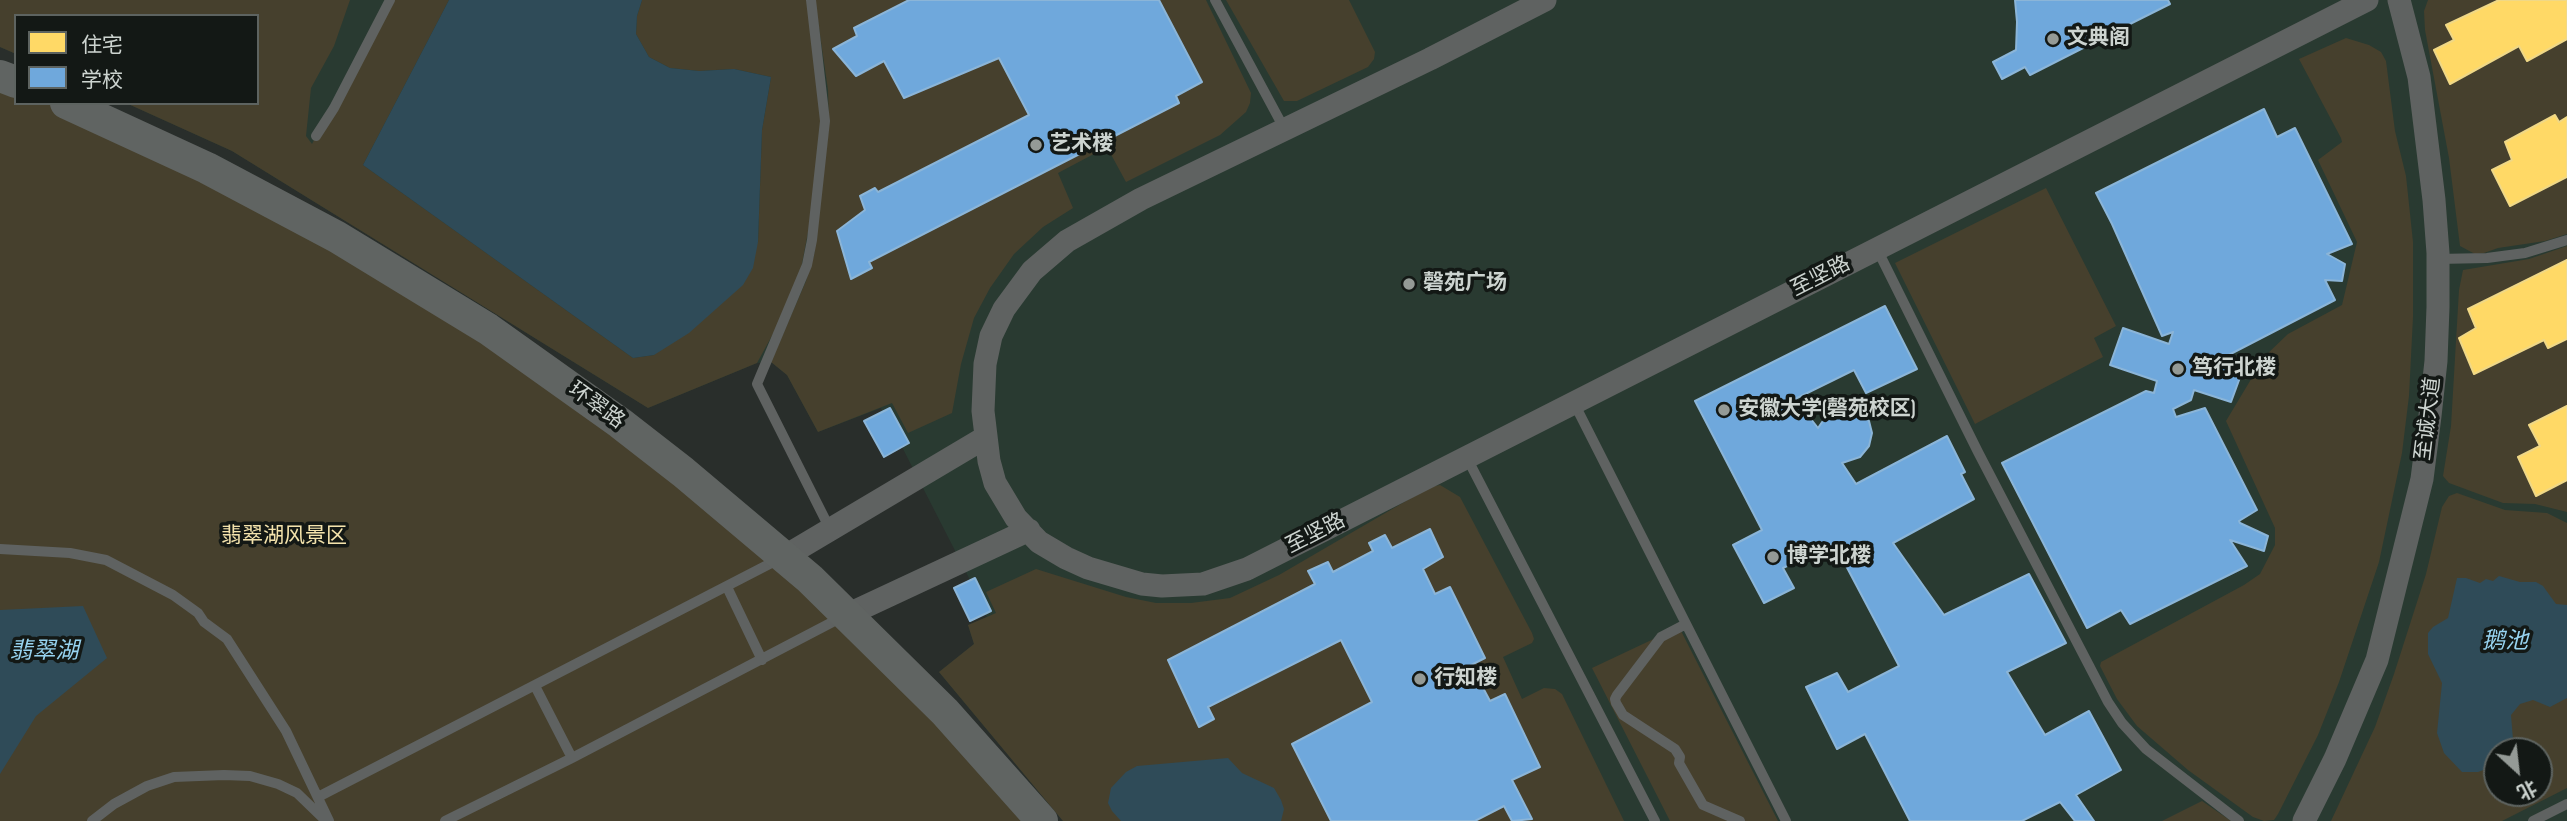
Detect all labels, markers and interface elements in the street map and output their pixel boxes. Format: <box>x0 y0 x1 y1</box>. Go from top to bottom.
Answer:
legend <box>14 14 259 105</box>
place label: 文典阁 <box>2067 26 2130 52</box>
marker: 文典阁 <box>2045 31 2061 47</box>
text: 住宅 <box>81 33 123 58</box>
text: 学校 <box>81 68 123 93</box>
place label: 艺术楼 <box>1050 132 1113 158</box>
marker: 艺术楼 <box>1028 137 1044 153</box>
street label: 至坚路 <box>1787 251 1855 303</box>
place label: 磬苑广场 <box>1423 271 1507 297</box>
marker: 磬苑广场 <box>1401 276 1417 292</box>
place label: 笃行北楼 <box>2192 356 2276 382</box>
marker: 笃行北楼 <box>2170 361 2186 377</box>
street label: 至诚大道 <box>2411 376 2447 462</box>
street label: 环翠路 <box>563 377 629 435</box>
place label: 安徽大学(磬苑校区) <box>1738 397 1916 423</box>
marker: 安徽大学(磬苑校区) <box>1716 402 1732 418</box>
street label: 至坚路 <box>1282 508 1350 560</box>
park label: 翡翠湖风景区 <box>221 524 347 550</box>
place label: 博学北楼 <box>1787 544 1871 570</box>
marker: 博学北楼 <box>1765 549 1781 565</box>
water label: 鹅池 <box>2482 628 2528 656</box>
water label: 翡翠湖 <box>10 638 78 666</box>
place label: 行知楼 <box>1434 666 1497 692</box>
marker: 行知楼 <box>1412 671 1428 687</box>
north arrow <box>2483 737 2553 807</box>
text: 北 <box>2513 775 2541 804</box>

